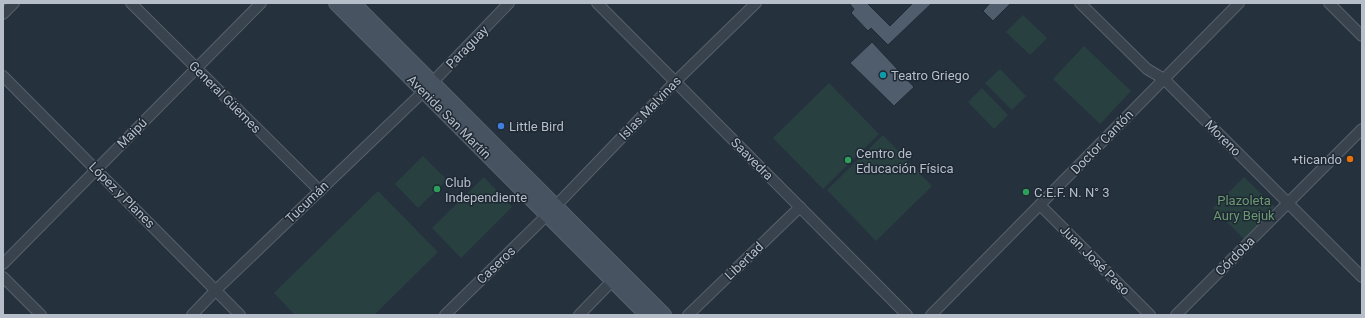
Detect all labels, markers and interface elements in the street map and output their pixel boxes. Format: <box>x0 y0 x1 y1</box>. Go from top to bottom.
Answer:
street label: Paraguay <box>443 22 491 72</box>
street label: General Güemes <box>186 58 264 136</box>
place label: Teatro Griego <box>891 68 969 83</box>
marker: Teatro Griego <box>878 70 888 80</box>
street label: Avenida San Martín <box>404 72 494 162</box>
street label: Islas Malvinas <box>616 73 684 143</box>
street label: Doctor Cantón <box>1068 107 1136 177</box>
street label: Maipú <box>114 115 150 151</box>
street label: Moreno <box>1202 117 1244 159</box>
place label: Little Bird <box>509 119 564 134</box>
marker: Little Bird <box>496 121 506 131</box>
street label: Saavedra <box>728 135 776 183</box>
place label: Centro de Educación Física <box>856 146 954 176</box>
place label: +ticando <box>1291 152 1342 167</box>
marker: +ticando <box>1345 154 1355 164</box>
marker: Centro de Educación Física <box>843 155 853 165</box>
street label: López y Planes <box>86 159 158 231</box>
place label: Club Independiente <box>445 175 527 205</box>
street label: Tucumán <box>282 178 332 226</box>
marker: Club Independiente <box>432 184 442 194</box>
place label: C.E.F. N. N° 3 <box>1034 185 1110 200</box>
marker: C.E.F. N. N° 3 <box>1021 187 1031 197</box>
park label: Plazoleta Aury Bejuk <box>1213 193 1275 223</box>
street label: Juan José Paso <box>1057 222 1133 298</box>
street label: Córdoba <box>1212 233 1258 279</box>
street label: Libertad <box>722 239 766 283</box>
street label: Caseros <box>474 243 519 287</box>

